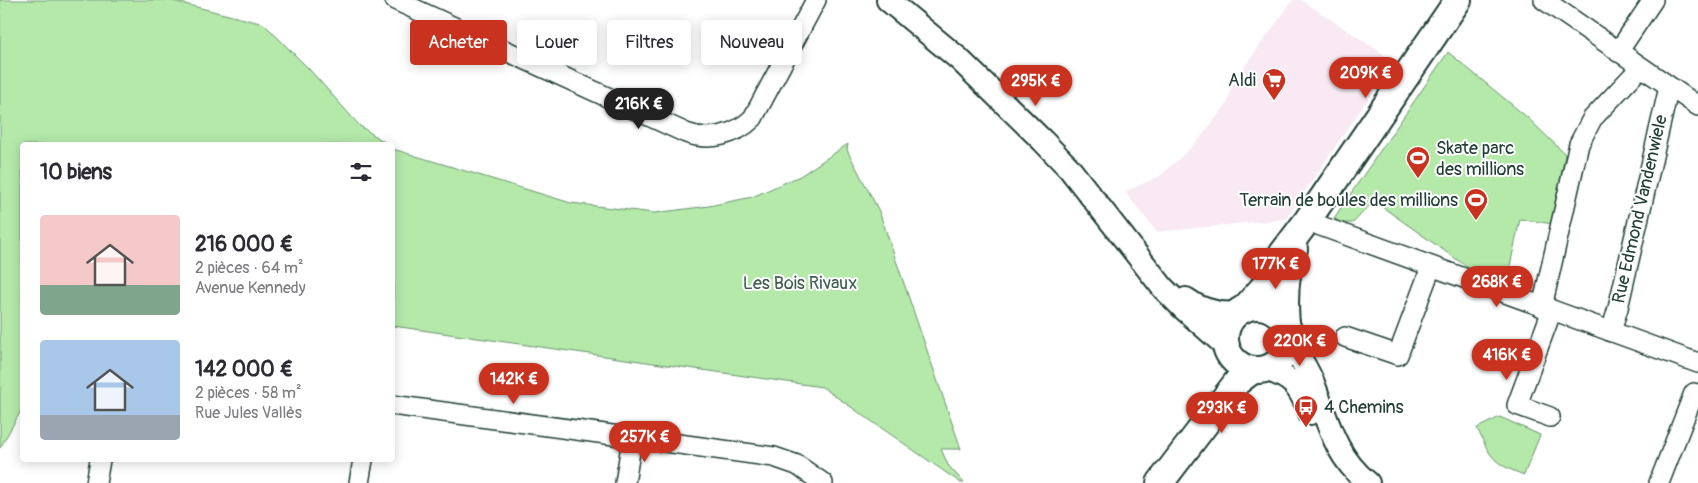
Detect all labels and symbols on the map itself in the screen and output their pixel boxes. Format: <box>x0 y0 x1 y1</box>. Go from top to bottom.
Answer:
pin: 209K € <box>1325 56 1407 99</box>
pin: 295K € <box>995 64 1077 107</box>
supermarket icon: Aldi <box>1261 67 1287 101</box>
place label: Aldi <box>1228 69 1256 92</box>
pin: 216K € <box>598 88 680 130</box>
street label: Rue Edmond Vandenwiele <box>1607 112 1673 305</box>
place label: Skate parc des millions <box>1436 137 1524 181</box>
sports icon: Skate parc des millions <box>1405 145 1431 179</box>
sports icon: Terrain de boules des millions <box>1463 187 1489 221</box>
place label: Terrain de boules des millions <box>1239 189 1458 212</box>
pin: 177K € <box>1235 248 1317 290</box>
pin: 268K € <box>1456 266 1538 308</box>
park label: Les Bois Rivaux <box>743 272 857 295</box>
pin: 220K € <box>1259 324 1341 367</box>
pin: 416K € <box>1466 338 1548 381</box>
pin: 142K € <box>473 362 555 405</box>
pin: 293K € <box>1181 392 1263 434</box>
bus stop icon: 4 Chemins <box>1293 394 1319 428</box>
place label: 4 Chemins <box>1324 396 1403 419</box>
pin: 257K € <box>604 420 686 463</box>

